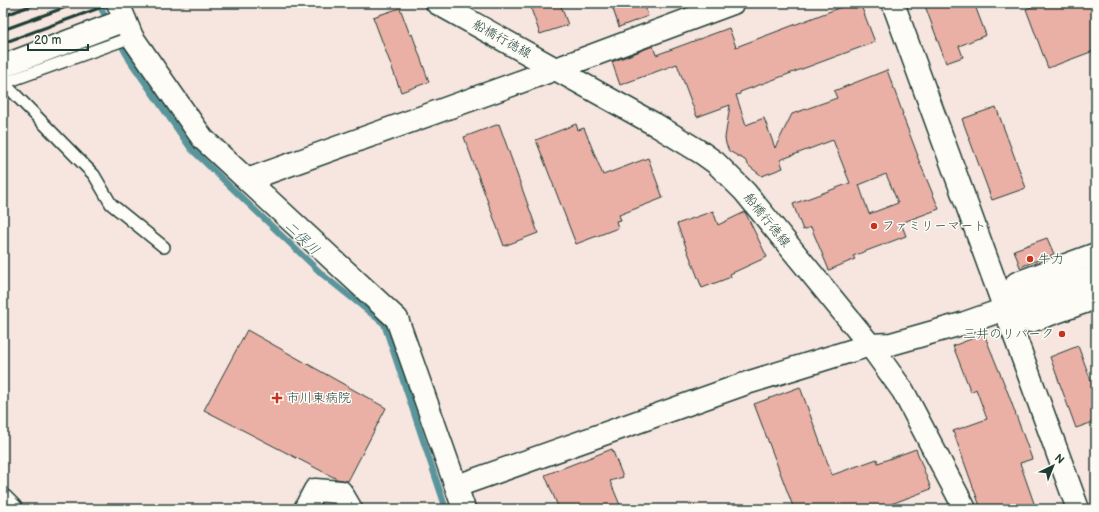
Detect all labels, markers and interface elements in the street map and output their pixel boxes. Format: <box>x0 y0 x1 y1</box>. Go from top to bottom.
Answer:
street label: 船橋行徳線 <box>470 16 535 62</box>
scale bar <box>28 26 88 52</box>
text: 20 m <box>34 33 61 48</box>
street label: 船橋行徳線 <box>740 190 794 251</box>
water label: 二俣川 <box>281 217 323 259</box>
place label: ファミリーマート <box>882 218 986 234</box>
marker: ファミリーマート <box>869 221 879 231</box>
place label: 牛力 <box>1038 251 1064 267</box>
marker: 牛力 <box>1025 254 1035 264</box>
place label: 三井のリパーク <box>963 326 1054 342</box>
marker: 三井のリパーク <box>1057 329 1067 339</box>
place label: 市川東病院 <box>286 390 351 406</box>
marker: 市川東病院 <box>271 392 283 404</box>
north arrow <box>1033 446 1073 486</box>
text: N <box>1052 451 1067 467</box>

